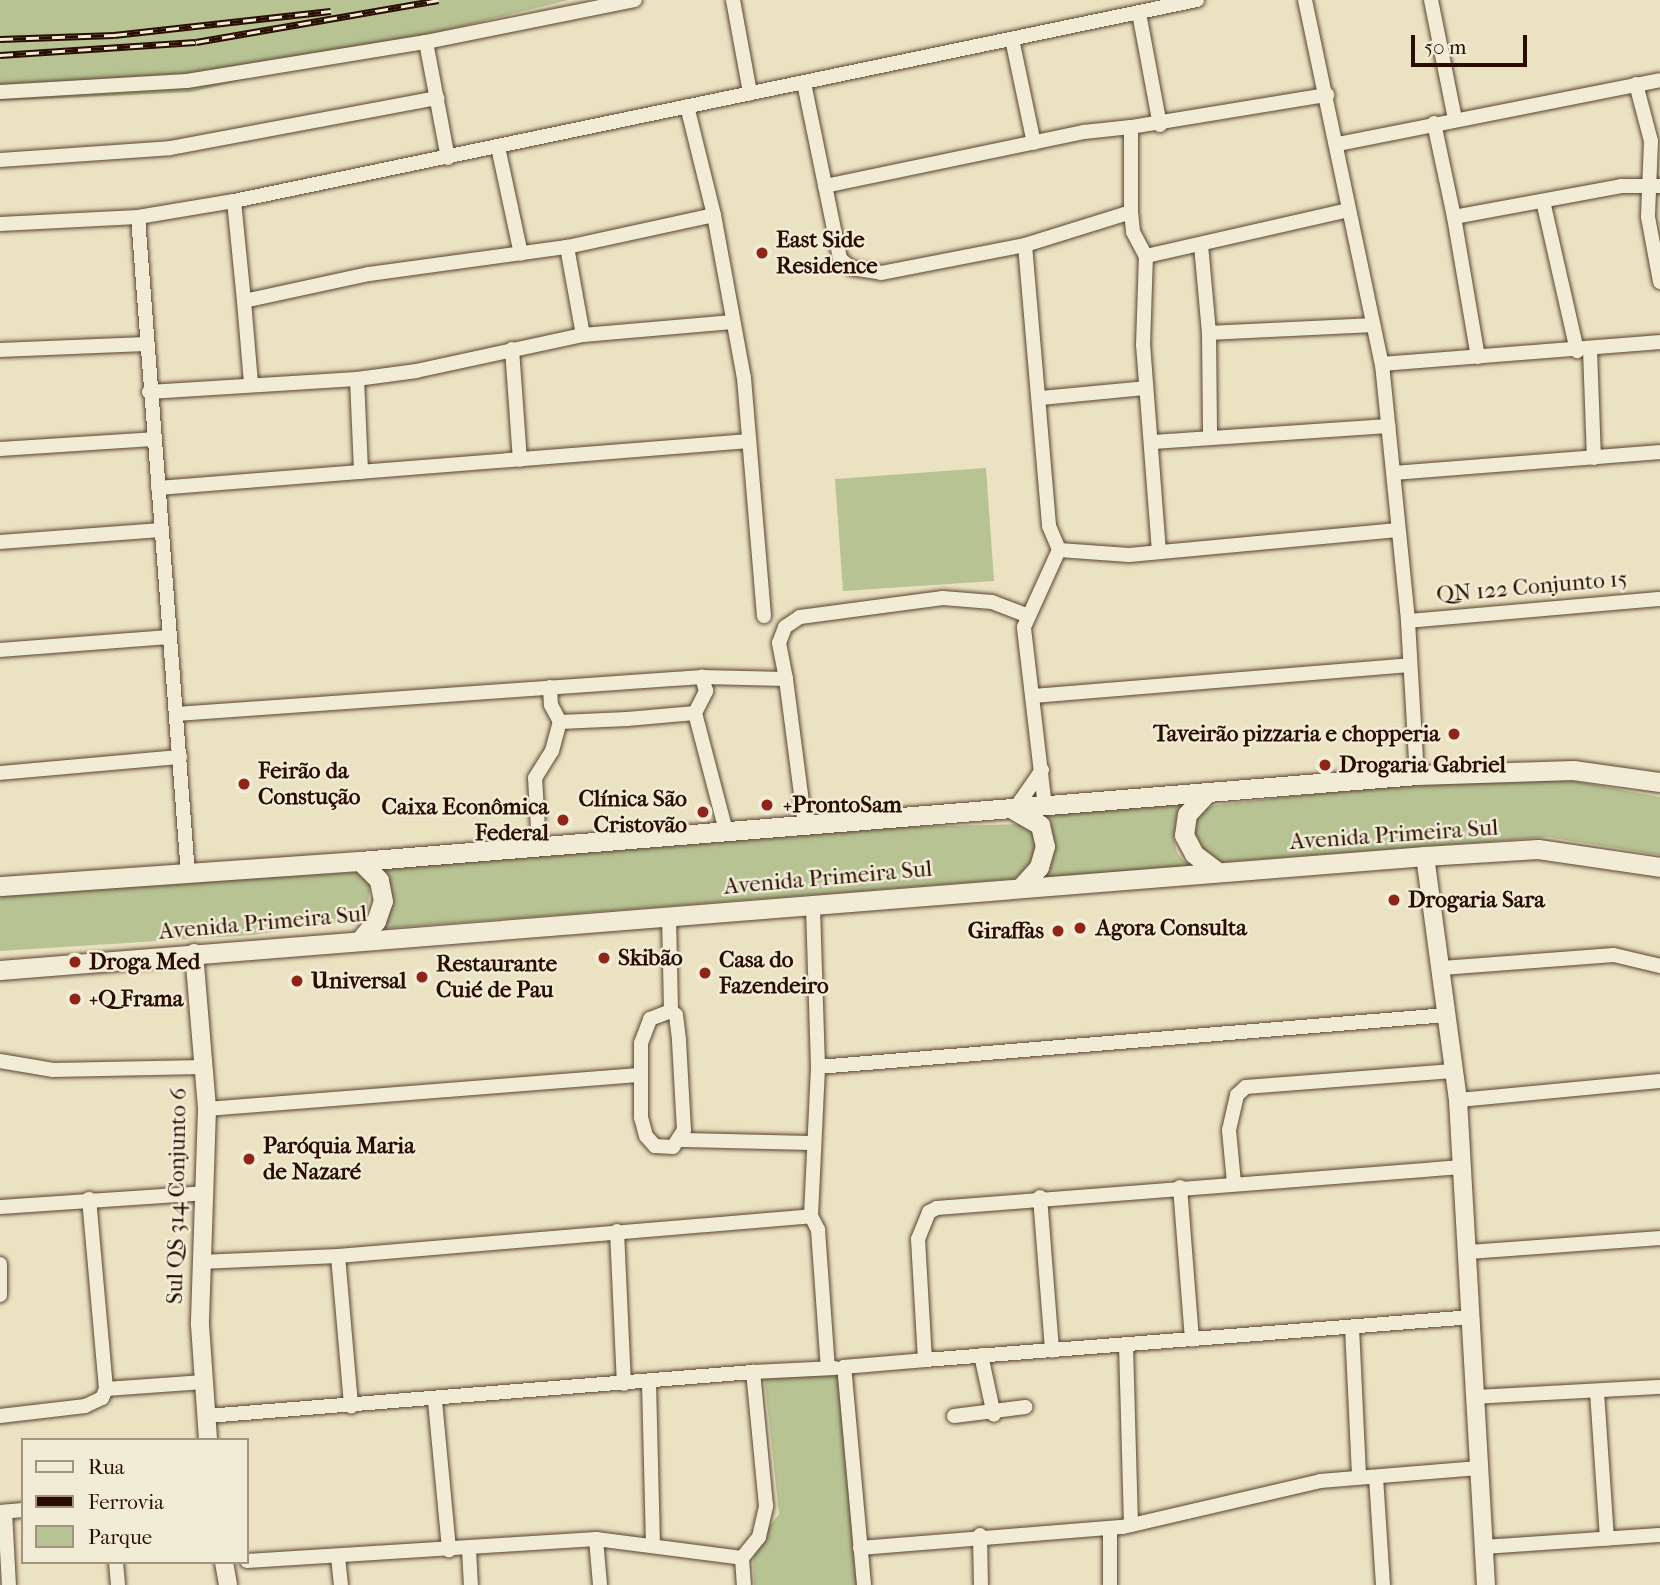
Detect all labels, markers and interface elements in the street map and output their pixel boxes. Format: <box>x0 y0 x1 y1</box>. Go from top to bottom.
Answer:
scale bar <box>1415 21 1530 65</box>
text: 50 m <box>1424 35 1467 59</box>
place label: East Side Residence <box>776 226 878 280</box>
marker: East Side Residence <box>754 245 770 261</box>
street label: QN 122 Conjunto 15 <box>1435 565 1629 609</box>
place label: Taveirão pizzaria e chopperia <box>1153 720 1440 748</box>
marker: Taveirão pizzaria e chopperia <box>1446 726 1462 742</box>
place label: Drogaria Gabriel <box>1339 751 1506 779</box>
place label: Feirão da Constução <box>258 757 360 811</box>
marker: Drogaria Gabriel <box>1317 757 1333 773</box>
marker: Feirão da Constução <box>236 776 252 792</box>
place label: Clínica São Cristovão <box>578 785 687 839</box>
place label: +ProntoSam <box>783 791 902 819</box>
place label: Caixa Econômica Federal <box>382 793 549 847</box>
marker: +ProntoSam <box>757 795 777 815</box>
marker: Clínica São Cristovão <box>693 802 713 822</box>
marker: Caixa Econômica Federal <box>555 812 571 828</box>
street label: Avenida Primeira Sul <box>1289 814 1499 856</box>
street label: Avenida Primeira Sul <box>723 855 933 901</box>
place label: Drogaria Sara <box>1408 886 1545 914</box>
marker: Drogaria Sara <box>1386 892 1402 908</box>
street label: Avenida Primeira Sul <box>158 900 368 946</box>
place label: Agora Consulta <box>1096 914 1247 942</box>
place label: Giraffas <box>968 917 1044 945</box>
marker: Agora Consulta <box>1070 918 1090 938</box>
marker: Giraffas <box>1050 923 1066 939</box>
place label: Skibão <box>618 944 683 972</box>
place label: Casa do Fazendeiro <box>719 946 829 1000</box>
place label: Droga Med <box>89 948 200 976</box>
place label: Restaurante Cuié de Pau <box>436 950 557 1004</box>
marker: Skibão <box>596 950 612 966</box>
marker: Droga Med <box>67 954 83 970</box>
marker: Casa do Fazendeiro <box>697 965 713 981</box>
place label: Universal <box>311 967 406 995</box>
marker: Restaurante Cuié de Pau <box>414 969 430 985</box>
marker: Universal <box>289 973 305 989</box>
place label: +Q Frama <box>89 985 183 1013</box>
marker: +Q Frama <box>67 991 83 1007</box>
street label: Sul QS 314 Conjunto 6 <box>161 1088 193 1304</box>
place label: Paróquia Maria de Nazaré <box>263 1132 415 1186</box>
marker: Paróquia Maria de Nazaré <box>241 1151 257 1167</box>
legend <box>21 1438 248 1564</box>
text: Rua <box>88 1455 125 1479</box>
text: Ferrovia <box>88 1490 164 1514</box>
text: Parque <box>88 1525 152 1549</box>

